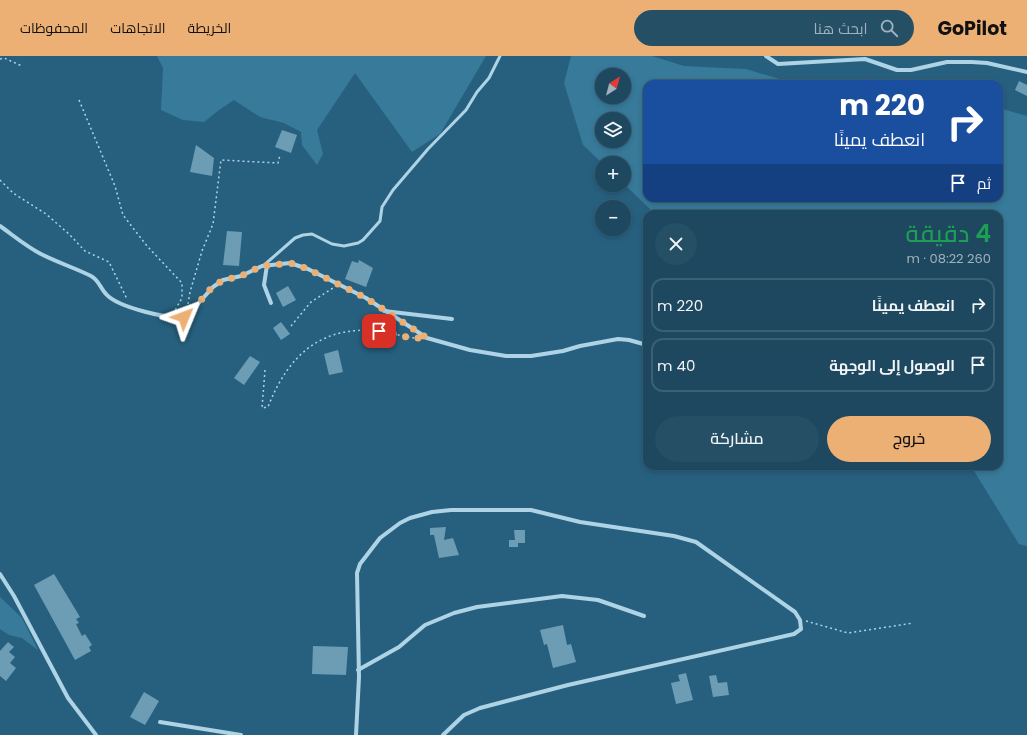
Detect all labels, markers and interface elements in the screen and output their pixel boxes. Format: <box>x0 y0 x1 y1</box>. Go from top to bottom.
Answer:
search box <box>634 10 914 46</box>
text: GoPilot <box>938 15 1007 42</box>
icon: search <box>878 17 900 39</box>
text: المحفوظات <box>20 18 88 38</box>
text: الاتجاهات <box>110 18 166 38</box>
text: الخريطة <box>188 18 231 38</box>
text: ابحث هنا <box>813 18 868 39</box>
north arrow <box>595 68 631 104</box>
map controls <box>595 68 631 236</box>
text: 220 m <box>839 86 925 125</box>
icon: right <box>939 96 991 148</box>
button: layers <box>595 112 631 148</box>
text: انعطف يمينًا <box>834 127 925 152</box>
button: + <box>595 156 631 192</box>
icon: arrive <box>947 172 969 194</box>
text: ثم <box>977 173 991 194</box>
button: − <box>595 200 631 236</box>
text: 4 دقيقة <box>906 217 991 250</box>
button: close <box>655 223 697 265</box>
text: 260 m · 08:22 <box>906 249 991 268</box>
icon: right <box>967 294 989 316</box>
text: 220 m <box>657 295 703 316</box>
text: انعطف يمينًا <box>872 295 955 316</box>
position arrow <box>163 296 205 338</box>
pin <box>362 314 396 348</box>
icon: arrive <box>368 320 390 342</box>
icon: arrive <box>967 354 989 376</box>
text: 40 m <box>657 355 695 376</box>
text: الوصول إلى الوجهة <box>829 355 955 376</box>
button: مشاركة <box>655 416 819 462</box>
button: خروج <box>827 416 991 462</box>

